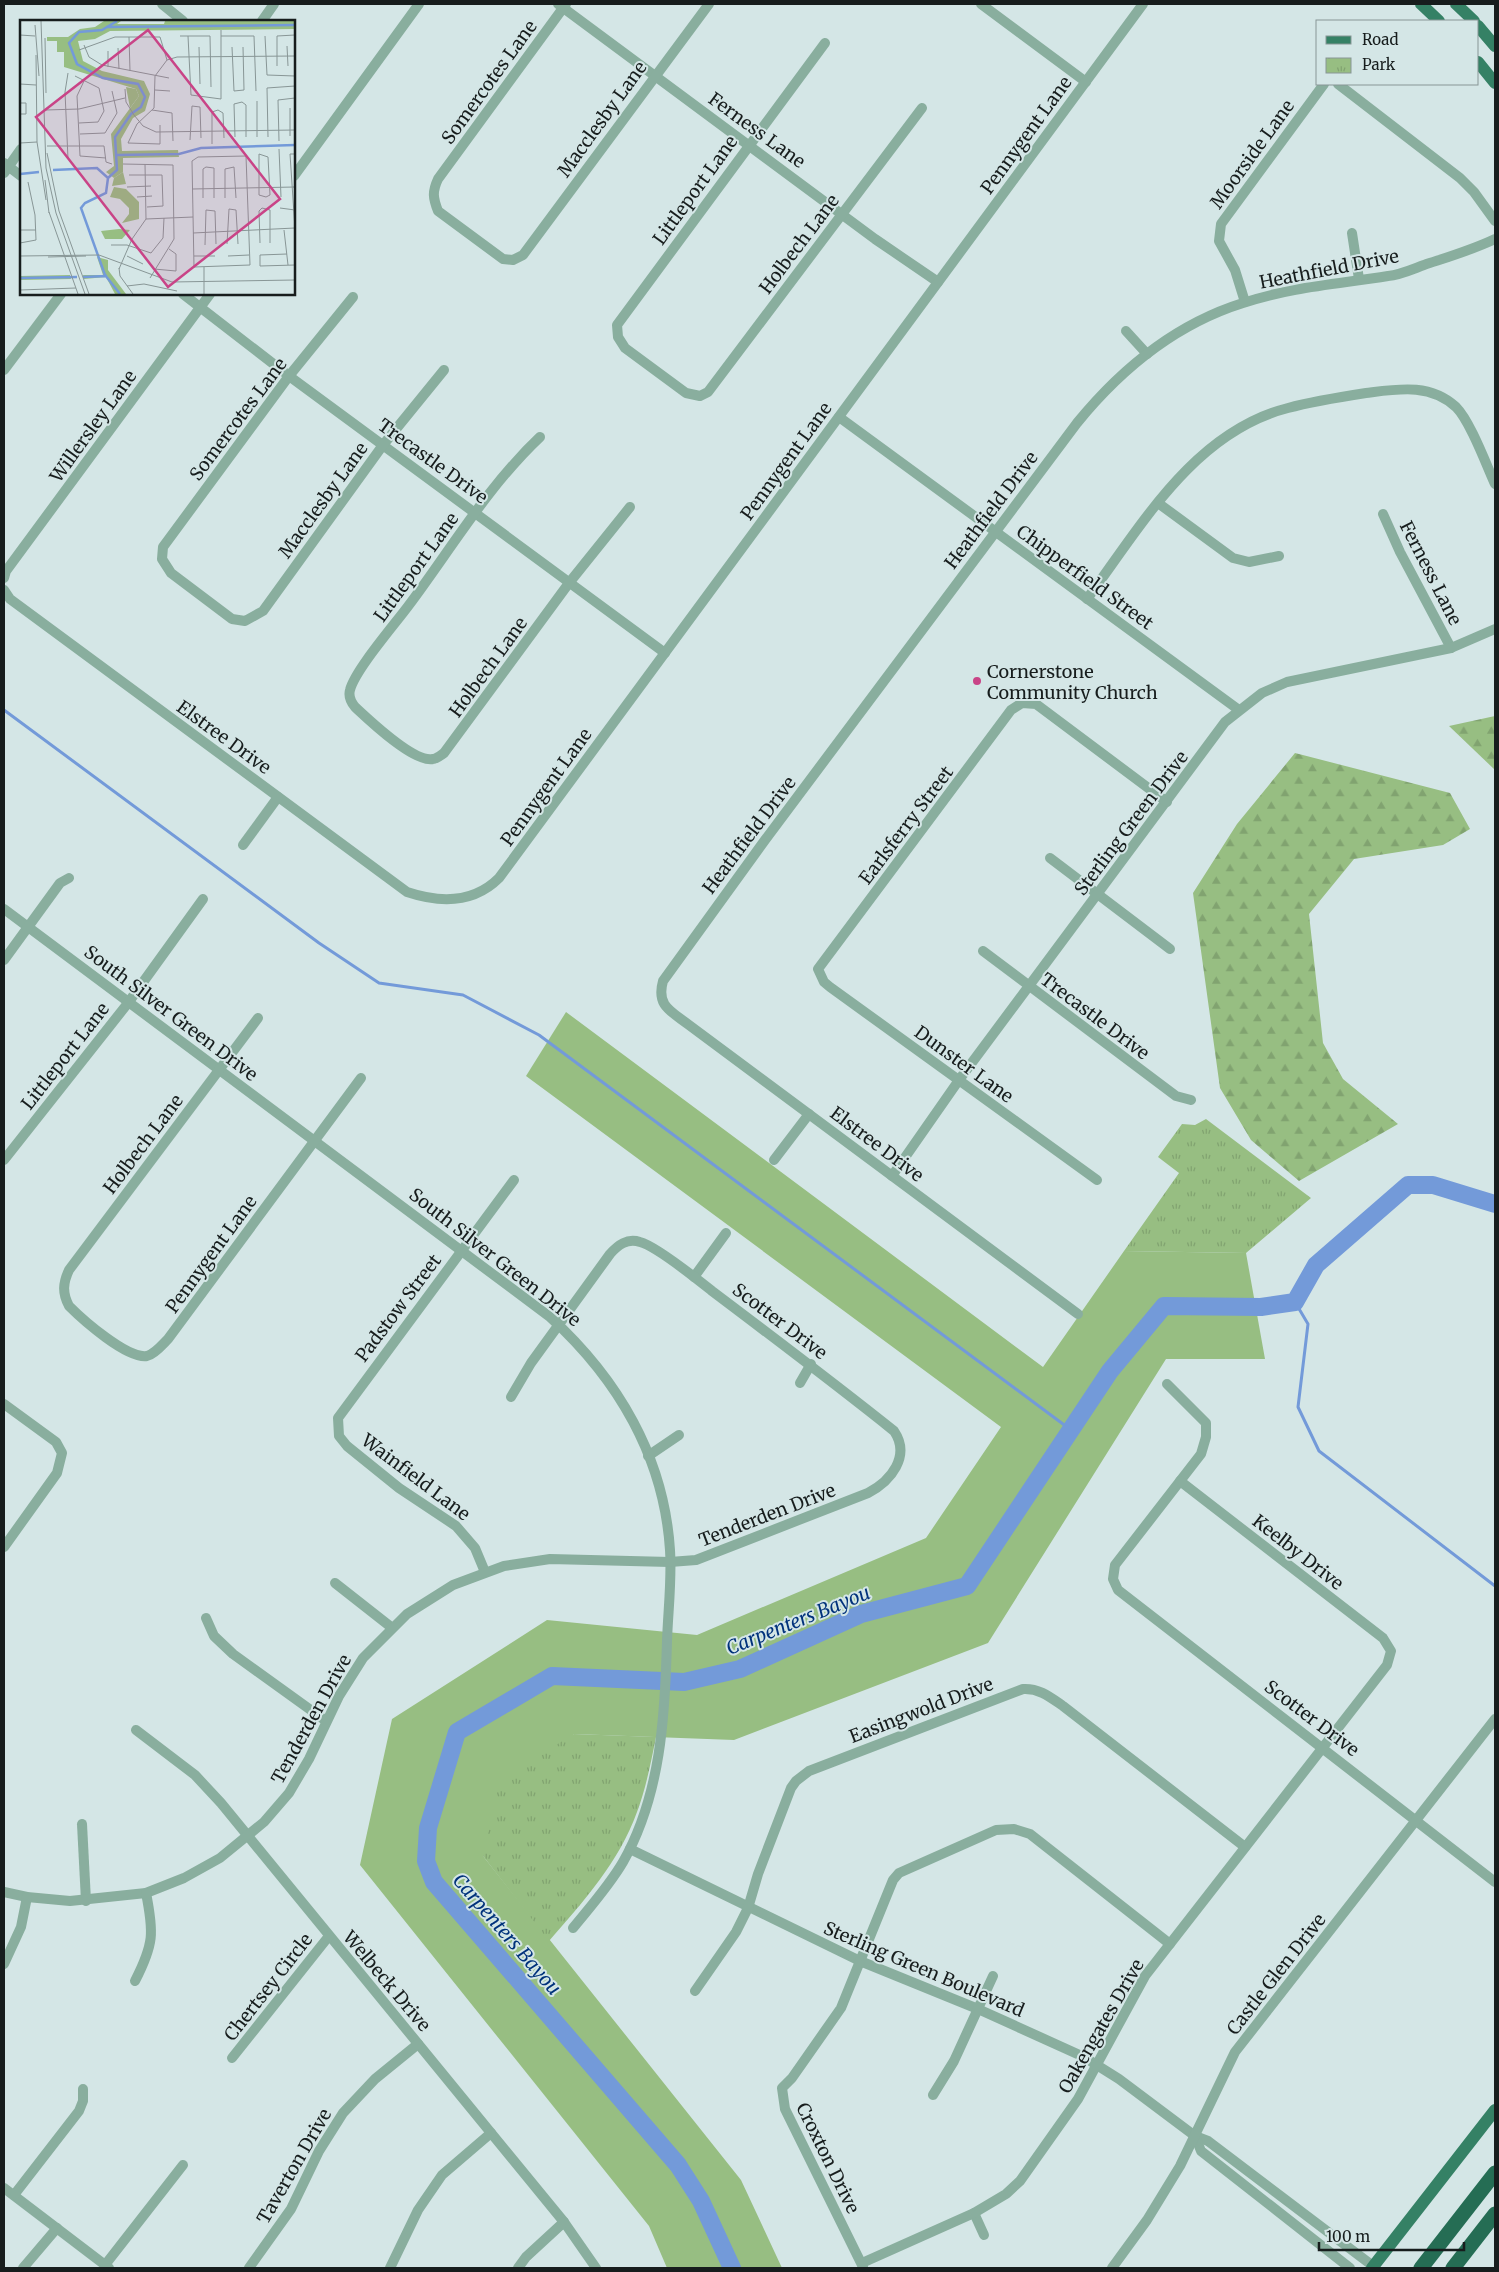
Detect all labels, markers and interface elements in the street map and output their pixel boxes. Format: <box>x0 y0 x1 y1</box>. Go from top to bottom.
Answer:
street label: Somercotes Lane <box>436 15 542 149</box>
inset map <box>20 20 295 295</box>
legend <box>1316 20 1479 85</box>
text: Road <box>1362 30 1398 49</box>
text: Park <box>1362 55 1396 74</box>
street label: Macclesby Lane <box>552 57 652 181</box>
street label: Pennygent Lane <box>976 72 1076 198</box>
street label: Ferness Lane <box>704 87 810 173</box>
street label: Moorside Lane <box>1205 95 1299 213</box>
street label: Littleport Lane <box>648 131 742 249</box>
street label: Holbech Lane <box>754 190 844 298</box>
street label: Heathfield Drive <box>1257 244 1401 294</box>
street label: Somercotes Lane <box>184 353 292 485</box>
street label: Willersley Lane <box>44 365 141 487</box>
street label: Pennygent Lane <box>736 398 836 524</box>
street label: Trecastle Drive <box>373 413 493 509</box>
street label: Macclesby Lane <box>273 438 373 562</box>
street label: Heathfield Drive <box>939 447 1043 573</box>
street label: Littleport Lane <box>369 508 463 626</box>
street label: Ferness Lane <box>1395 517 1467 629</box>
street label: Chipperfield Street <box>1012 520 1158 634</box>
street label: Holbech Lane <box>444 612 532 722</box>
place label: Cornerstone Community Church <box>987 660 1158 704</box>
marker: Cornerstone Community Church <box>971 675 983 687</box>
street label: Elstree Drive <box>172 695 276 779</box>
street label: Pennygent Lane <box>496 724 596 850</box>
street label: Sterling Green Drive <box>1069 746 1193 900</box>
street label: Earlsferry Street <box>854 761 958 889</box>
street label: Heathfield Drive <box>697 772 801 898</box>
street label: South Silver Green Drive <box>80 940 262 1086</box>
street label: Trecastle Drive <box>1036 968 1154 1064</box>
street label: Littleport Lane <box>16 998 114 1114</box>
street label: Dunster Lane <box>910 1020 1018 1108</box>
street label: Holbech Lane <box>98 1090 188 1198</box>
street label: Elstree Drive <box>826 1101 928 1187</box>
street label: South Silver Green Drive <box>405 1183 585 1331</box>
street label: Pennygent Lane <box>161 1191 261 1317</box>
street label: Padstow Street <box>350 1250 446 1366</box>
street label: Scotter Drive <box>728 1278 832 1364</box>
street label: Wainfield Lane <box>356 1428 475 1525</box>
street label: Tenderden Drive <box>695 1478 839 1552</box>
street label: Keelby Drive <box>1248 1509 1348 1595</box>
water label: Carpenters Bayou <box>722 1580 874 1660</box>
street label: Tenderden Drive <box>266 1650 356 1788</box>
street label: Easingwold Drive <box>846 1672 996 1748</box>
street label: Scotter Drive <box>1260 1675 1364 1761</box>
water label: Carpenters Bayou <box>448 1868 566 2000</box>
street label: Castle Glen Drive <box>1222 1909 1330 2039</box>
street label: Sterling Green Boulevard <box>820 1916 1028 2022</box>
street label: Welbeck Drive <box>338 1925 436 2036</box>
street label: Chertsey Circle <box>219 1929 317 2045</box>
street label: Oakengates Drive <box>1053 1955 1149 2097</box>
street label: Croxton Drive <box>791 2099 865 2217</box>
street label: Taverton Drive <box>252 2104 336 2228</box>
scale bar <box>1319 2220 1464 2252</box>
text: 100 m <box>1326 2227 1370 2246</box>

